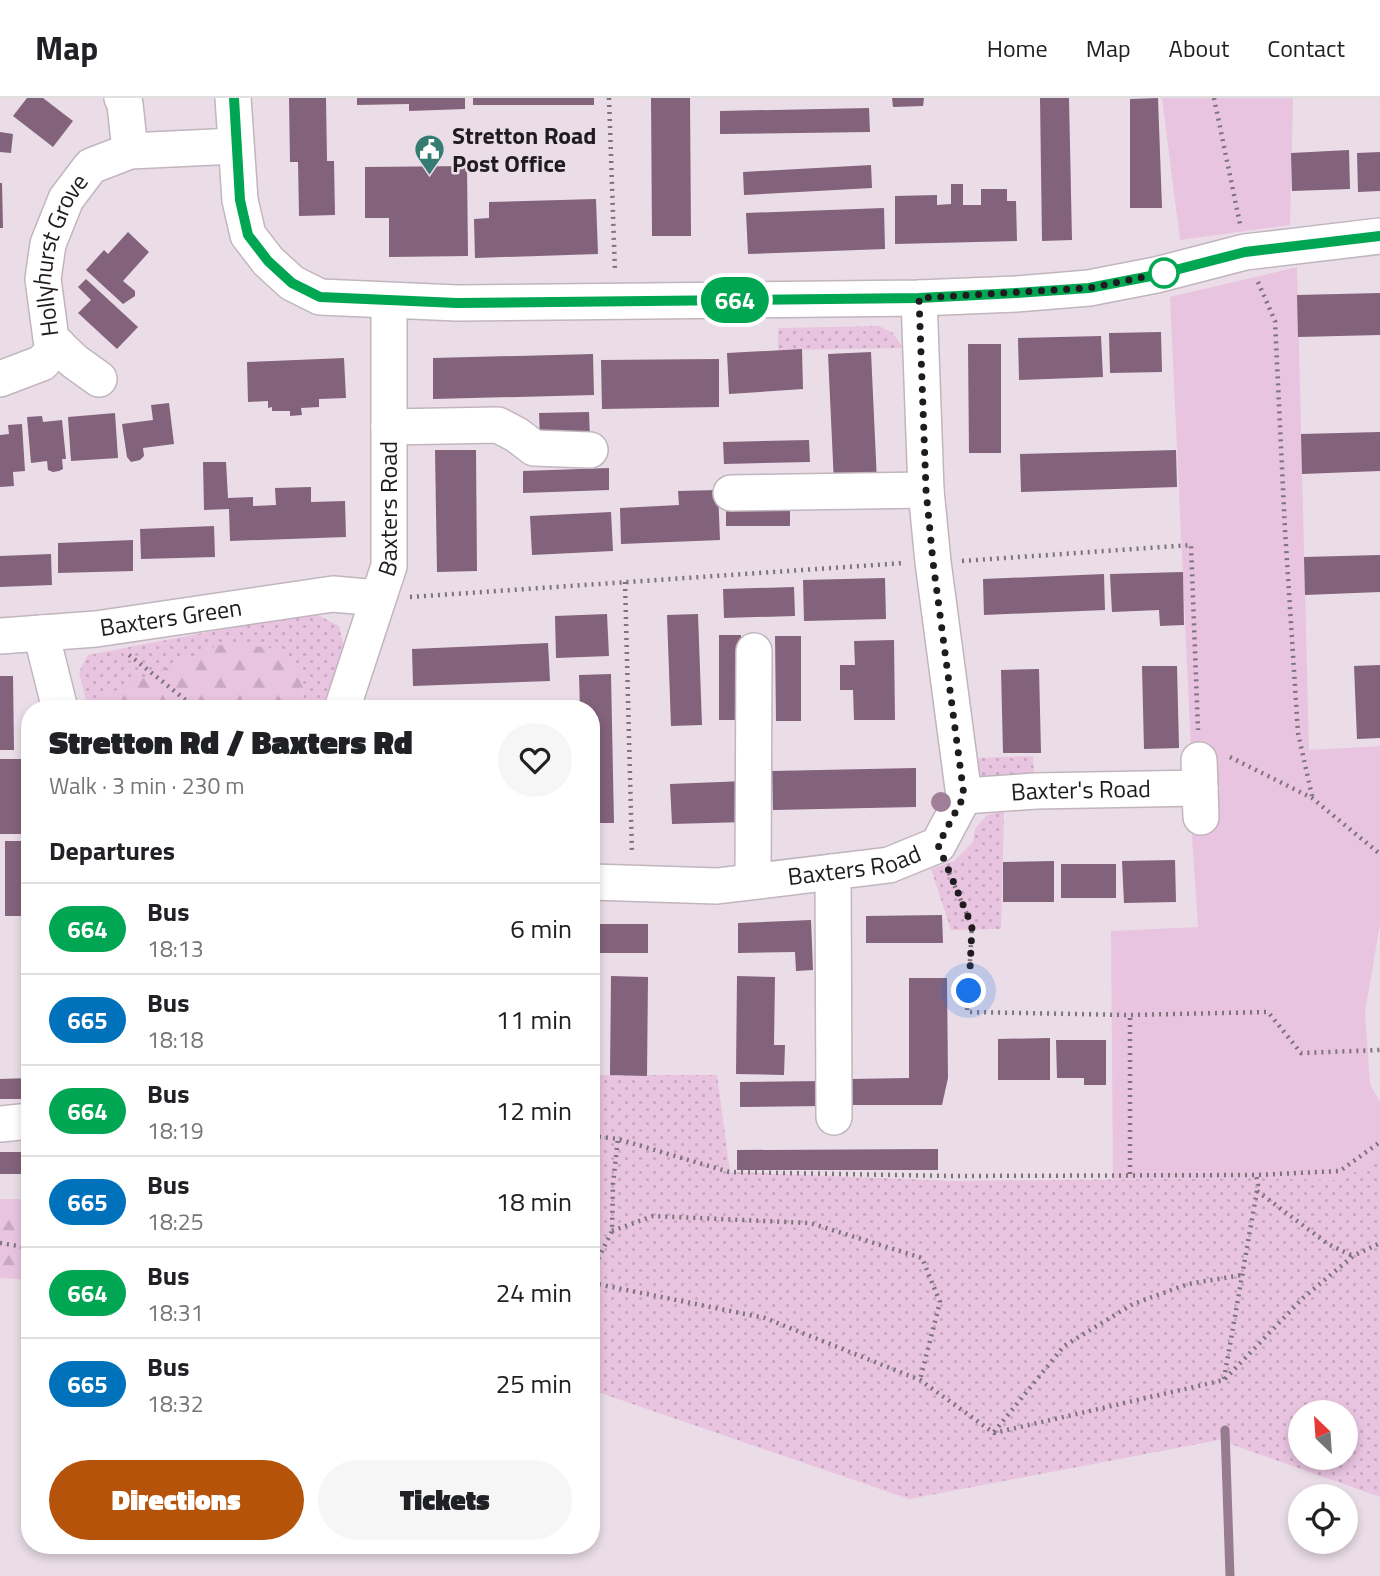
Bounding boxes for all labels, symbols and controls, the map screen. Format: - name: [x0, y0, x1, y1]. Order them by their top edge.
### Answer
- text: Map: [35, 23, 98, 73]
- text: Home: [987, 30, 1048, 66]
- text: Map: [1086, 30, 1131, 66]
- text: About: [1169, 30, 1229, 66]
- text: Contact: [1267, 30, 1345, 66]
- place label: Stretton Road Post Office: [452, 117, 597, 181]
- public building icon: Stretton Road Post Office: [412, 133, 446, 177]
- street label: Hollyhurst Grove: [23, 166, 96, 339]
- unlabelled marker: [1149, 258, 1179, 288]
- line badge: 664: [695, 277, 775, 323]
- text: 664: [715, 282, 755, 318]
- street label: Baxters Road: [368, 441, 407, 581]
- street label: Baxters Green: [97, 589, 244, 645]
- text: Stretton Rd / Baxters Rd: [49, 717, 413, 767]
- button: heart: [498, 723, 572, 797]
- text: Walk · 3 min · 230 m: [49, 768, 245, 803]
- street label: Baxter's Road: [1010, 770, 1151, 810]
- text: Departures: [49, 831, 175, 870]
- street label: Baxters Road: [786, 835, 926, 894]
- text: Bus: [147, 892, 189, 931]
- text: 6 min: [510, 909, 572, 948]
- text: 664: [67, 911, 108, 947]
- text: 18:13: [147, 931, 204, 966]
- your location: [951, 973, 986, 1008]
- text: Bus: [147, 983, 189, 1022]
- text: 11 min: [496, 1000, 572, 1039]
- text: 665: [67, 1002, 108, 1038]
- text: 18:18: [147, 1022, 204, 1057]
- text: Bus: [147, 1074, 189, 1113]
- text: 12 min: [496, 1091, 572, 1130]
- text: 664: [67, 1093, 108, 1129]
- text: 18:19: [147, 1113, 204, 1148]
- text: Bus: [147, 1165, 189, 1204]
- text: 18 min: [496, 1182, 572, 1221]
- text: 665: [67, 1184, 108, 1220]
- text: 18:25: [147, 1204, 204, 1239]
- text: Bus: [147, 1256, 189, 1295]
- text: 24 min: [496, 1273, 572, 1312]
- text: 664: [67, 1275, 108, 1311]
- text: 18:31: [147, 1295, 204, 1330]
- text: Bus: [147, 1347, 189, 1386]
- text: 25 min: [496, 1364, 572, 1403]
- text: 665: [67, 1366, 108, 1402]
- text: 18:32: [147, 1386, 204, 1421]
- north arrow: [1288, 1400, 1358, 1470]
- map controls: [1288, 1400, 1358, 1554]
- button: Directions: [49, 1460, 304, 1540]
- button: Tickets: [318, 1460, 572, 1540]
- button: locate: [1288, 1484, 1358, 1554]

